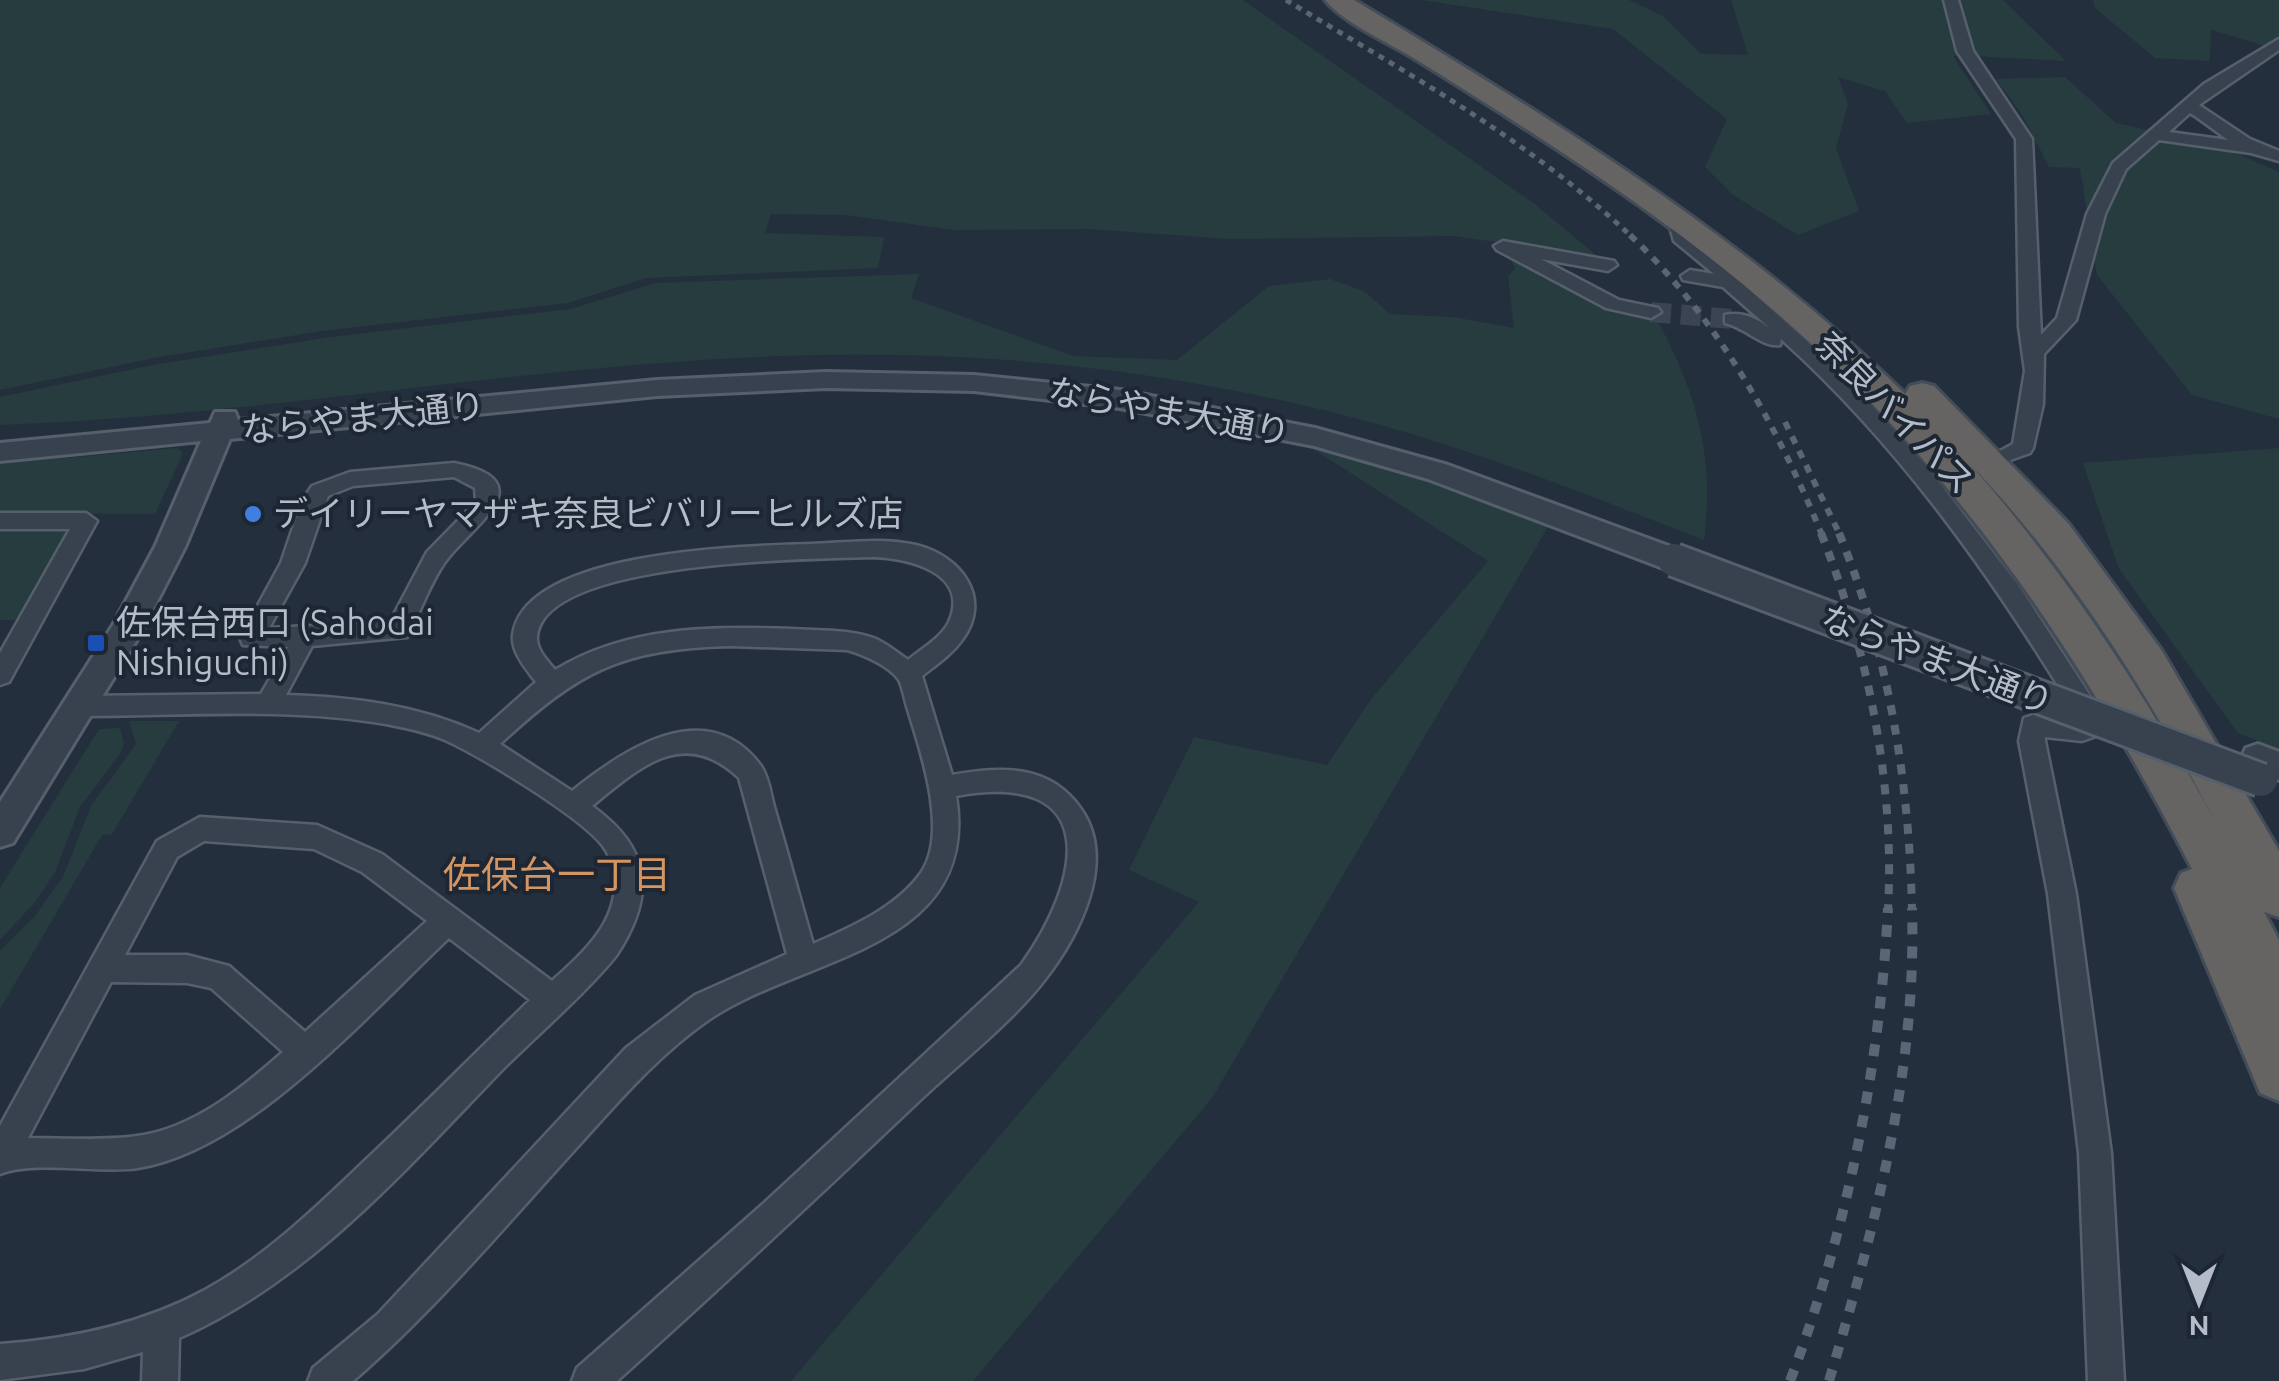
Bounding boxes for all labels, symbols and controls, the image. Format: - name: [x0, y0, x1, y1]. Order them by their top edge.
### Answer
- street label: 奈良バイパス: [1809, 323, 1983, 501]
- street label: ならやま大通り: [1045, 370, 1293, 452]
- street label: ならやま大通り: [239, 384, 487, 450]
- place label: デイリーヤマザキ奈良ビバリーヒルズ店: [273, 493, 903, 533]
- marker: デイリーヤマザキ奈良ビバリーヒルズ店: [242, 503, 264, 525]
- street label: ならやま大通り: [1816, 596, 2059, 722]
- place label: 佐保台西口 (Sahodai Nishiguchi): [116, 602, 434, 682]
- marker: 佐保台西口 (Sahodai Nishiguchi): [85, 632, 107, 654]
- district label: 佐保台一丁目: [443, 853, 671, 895]
- north arrow: [2149, 1251, 2249, 1351]
- text: N: [2189, 1311, 2209, 1342]

